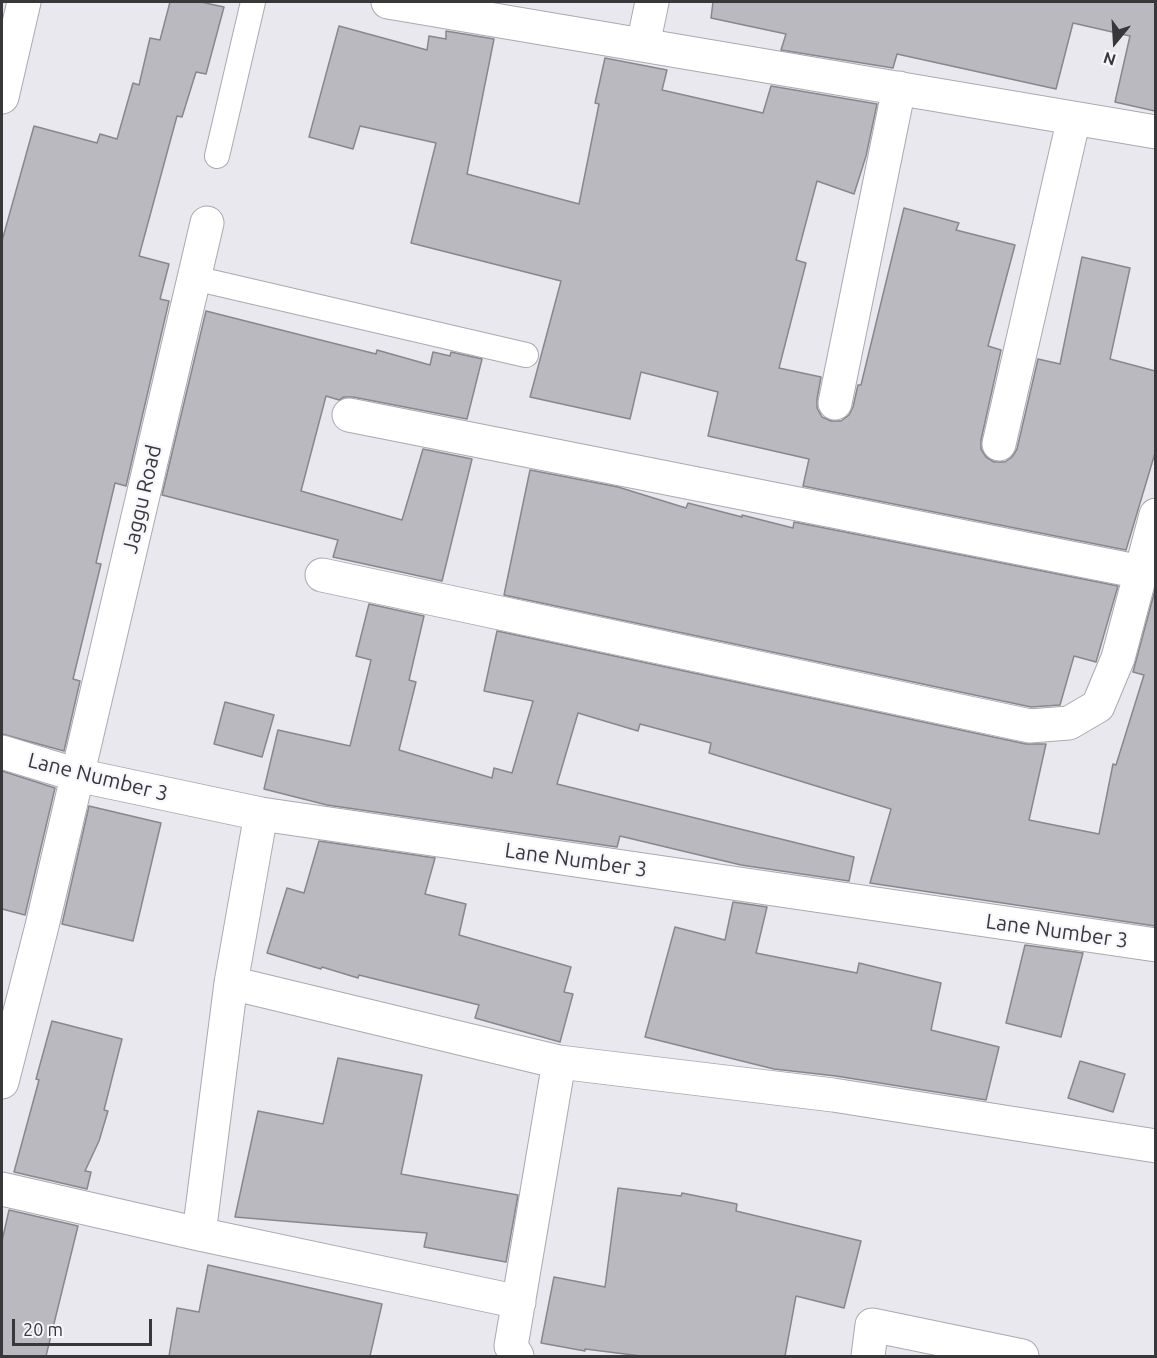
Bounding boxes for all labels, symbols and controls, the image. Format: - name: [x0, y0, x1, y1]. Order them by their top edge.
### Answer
- north arrow: [1085, 12, 1145, 72]
- text: N: [1101, 49, 1118, 70]
- street label: Jaggu Road: [117, 442, 167, 556]
- street label: Lane Number 3: [25, 747, 171, 807]
- street label: Lane Number 3: [503, 838, 649, 882]
- street label: Lane Number 3: [984, 909, 1130, 953]
- scale bar: [15, 1307, 154, 1345]
- text: 20 m: [23, 1319, 63, 1339]

